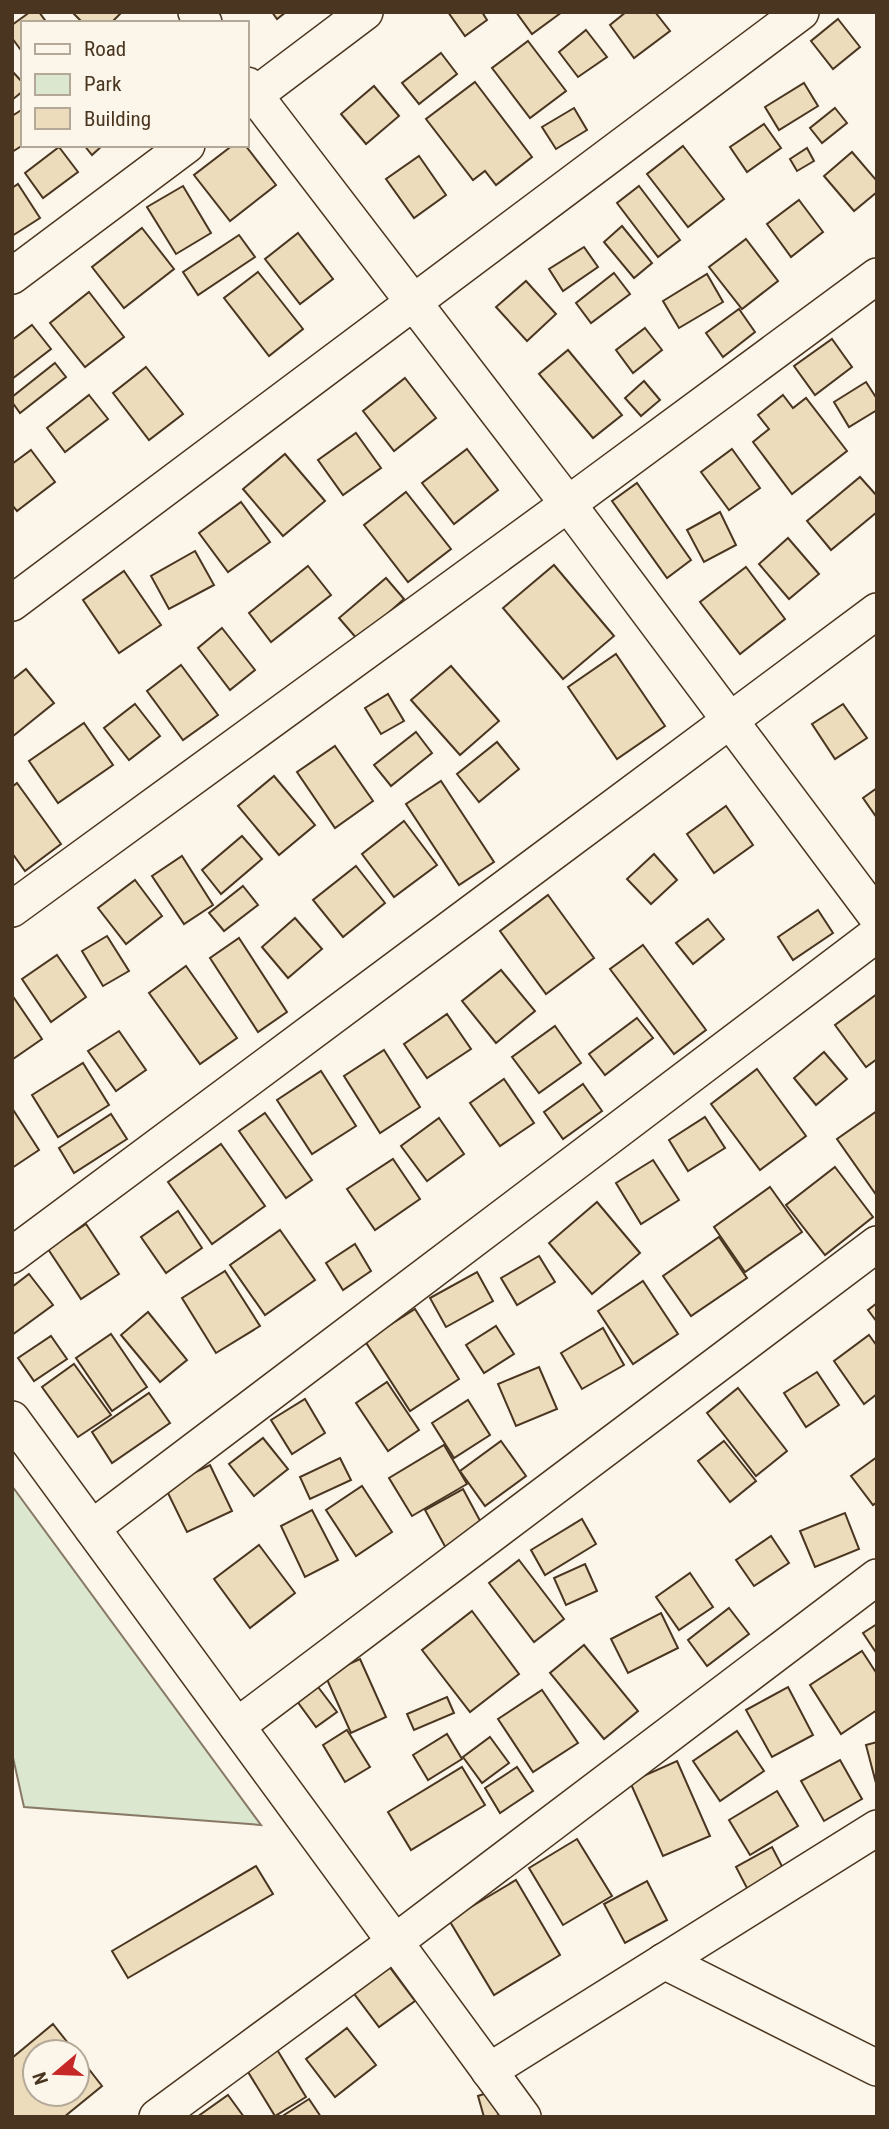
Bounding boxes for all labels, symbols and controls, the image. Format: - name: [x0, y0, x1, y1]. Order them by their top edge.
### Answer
- legend: [21, 21, 248, 147]
- text: Road: [84, 37, 126, 61]
- text: Park: [84, 72, 122, 96]
- text: Building: [84, 107, 151, 131]
- north arrow: [21, 2038, 91, 2108]
- text: N: [28, 2069, 53, 2088]

